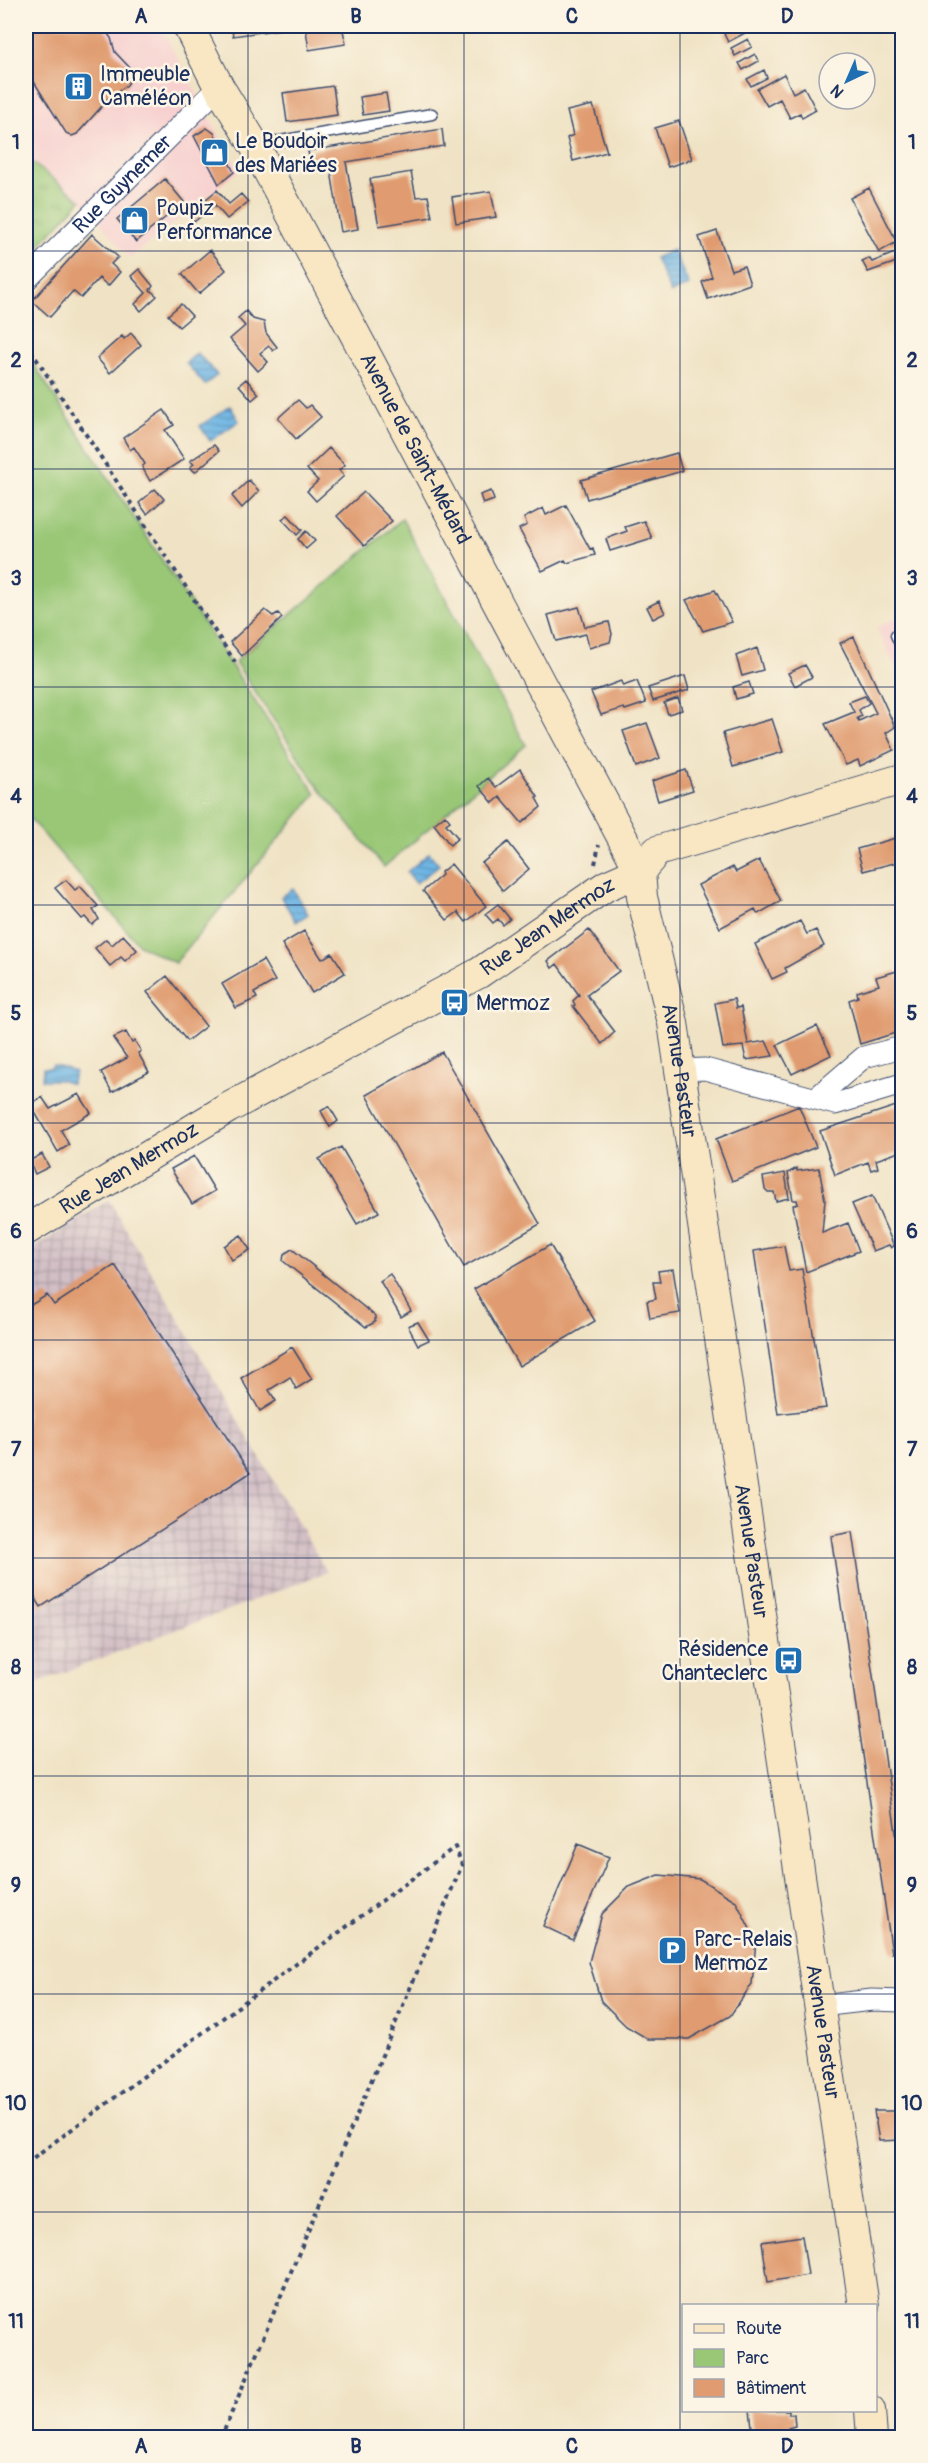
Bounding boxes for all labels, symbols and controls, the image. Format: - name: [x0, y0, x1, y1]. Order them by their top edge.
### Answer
- text: A: [135, 4, 148, 29]
- text: B: [350, 4, 362, 29]
- text: C: [566, 4, 578, 29]
- text: D: [781, 4, 794, 29]
- north arrow: [817, 51, 877, 111]
- place label: Immeuble Caméléon: [100, 61, 192, 112]
- building icon: Immeuble Caméléon: [63, 70, 95, 102]
- text: N: [826, 80, 848, 102]
- street label: Rue Guynemer: [67, 128, 178, 240]
- place label: Le Boudoir des Mariées: [235, 128, 337, 179]
- text: 1: [12, 130, 20, 155]
- text: 1: [908, 130, 916, 155]
- shop icon: Le Boudoir des Mariées: [198, 137, 230, 169]
- place label: Poupiz Performance: [156, 195, 273, 246]
- shop icon: Poupiz Performance: [119, 204, 151, 236]
- text: 2: [10, 348, 22, 373]
- street label: Avenue de Saint-Médard: [353, 348, 477, 549]
- text: 2: [906, 348, 918, 373]
- text: 3: [10, 566, 22, 591]
- text: 3: [906, 566, 918, 591]
- text: 4: [10, 784, 22, 809]
- text: 4: [906, 784, 918, 809]
- street label: Rue Jean Mermoz: [475, 871, 619, 982]
- bus stop icon: Mermoz: [439, 987, 471, 1019]
- place label: Mermoz: [476, 990, 550, 1017]
- street label: Avenue Pasteur: [655, 1000, 703, 1140]
- text: 5: [11, 1001, 22, 1026]
- text: 5: [907, 1001, 918, 1026]
- street label: Rue Jean Mermoz: [55, 1116, 203, 1221]
- text: 6: [10, 1219, 22, 1244]
- text: 6: [906, 1219, 918, 1244]
- text: 7: [11, 1437, 22, 1462]
- text: 7: [907, 1437, 918, 1462]
- street label: Avenue Pasteur: [728, 1482, 775, 1621]
- place label: Résidence Chanteclerc: [661, 1636, 769, 1687]
- bus stop icon: Résidence Chanteclerc: [773, 1645, 805, 1677]
- text: 8: [11, 1655, 21, 1680]
- text: 8: [907, 1655, 917, 1680]
- text: 9: [11, 1873, 21, 1898]
- text: 9: [907, 1873, 917, 1898]
- place label: Parc-Relais Mermoz: [694, 1926, 793, 1977]
- parking icon: Parc-Relais Mermoz: [657, 1935, 689, 1967]
- street label: Avenue Pasteur: [799, 1962, 846, 2101]
- text: 10: [5, 2091, 27, 2116]
- text: 10: [901, 2091, 923, 2116]
- legend: [682, 2304, 877, 2412]
- text: 11: [8, 2309, 24, 2334]
- text: 11: [904, 2309, 920, 2334]
- text: Route: [736, 2317, 781, 2340]
- text: Parc: [736, 2347, 769, 2370]
- text: Bâtiment: [736, 2377, 807, 2400]
- text: A: [135, 2434, 148, 2459]
- text: B: [350, 2434, 362, 2459]
- text: C: [566, 2434, 578, 2459]
- text: D: [781, 2434, 794, 2459]

